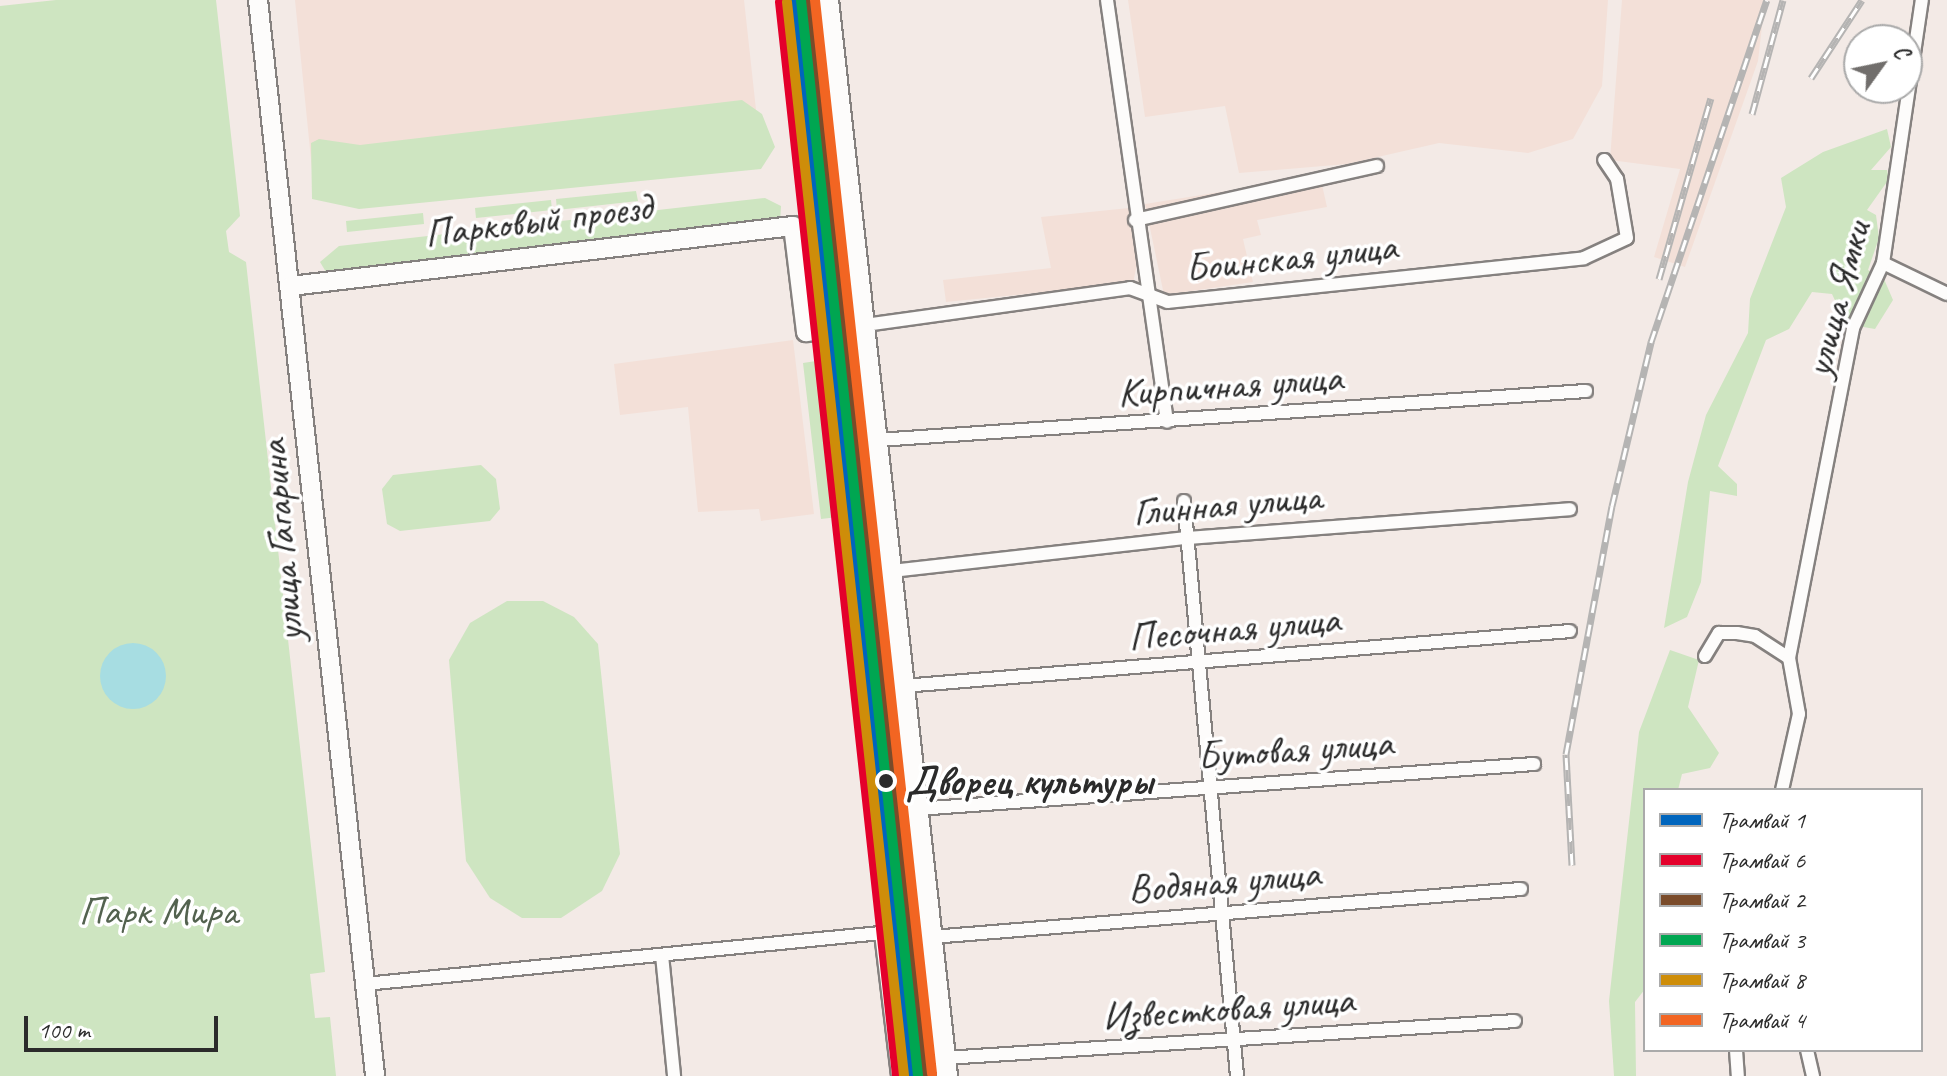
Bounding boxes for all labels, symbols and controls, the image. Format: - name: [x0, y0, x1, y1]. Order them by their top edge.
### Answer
- north arrow: [1843, 24, 1923, 104]
- text: С: [1887, 40, 1916, 64]
- street label: Парковый проезд: [422, 182, 654, 258]
- street label: улица Ямки: [1793, 216, 1881, 382]
- street label: Боинская улица: [1182, 222, 1400, 292]
- street label: Кирпичная улица: [1114, 353, 1346, 417]
- street label: улица Гагарина: [248, 437, 314, 645]
- street label: Глинная улица: [1131, 472, 1323, 536]
- street label: Песочная улица: [1125, 595, 1343, 661]
- street label: Бутовая улица: [1195, 718, 1395, 780]
- place label: Дворец культуры: [906, 757, 1155, 805]
- marker: Дворец культуры: [873, 768, 899, 794]
- legend: [1643, 788, 1923, 1052]
- text: Трамвай 1: [1719, 805, 1805, 835]
- text: Трамвай 6: [1719, 845, 1805, 875]
- street label: Водяная улица: [1125, 849, 1323, 913]
- text: Трамвай 2: [1719, 885, 1805, 915]
- park label: Парк Мира: [80, 887, 236, 935]
- text: Трамвай 3: [1719, 925, 1805, 955]
- text: Трамвай 8: [1719, 965, 1805, 995]
- street label: Известковая улица: [1099, 975, 1357, 1041]
- scale bar: [28, 1000, 222, 1050]
- text: Трамвай 4: [1719, 1005, 1805, 1035]
- text: 100 m: [38, 1015, 90, 1045]

